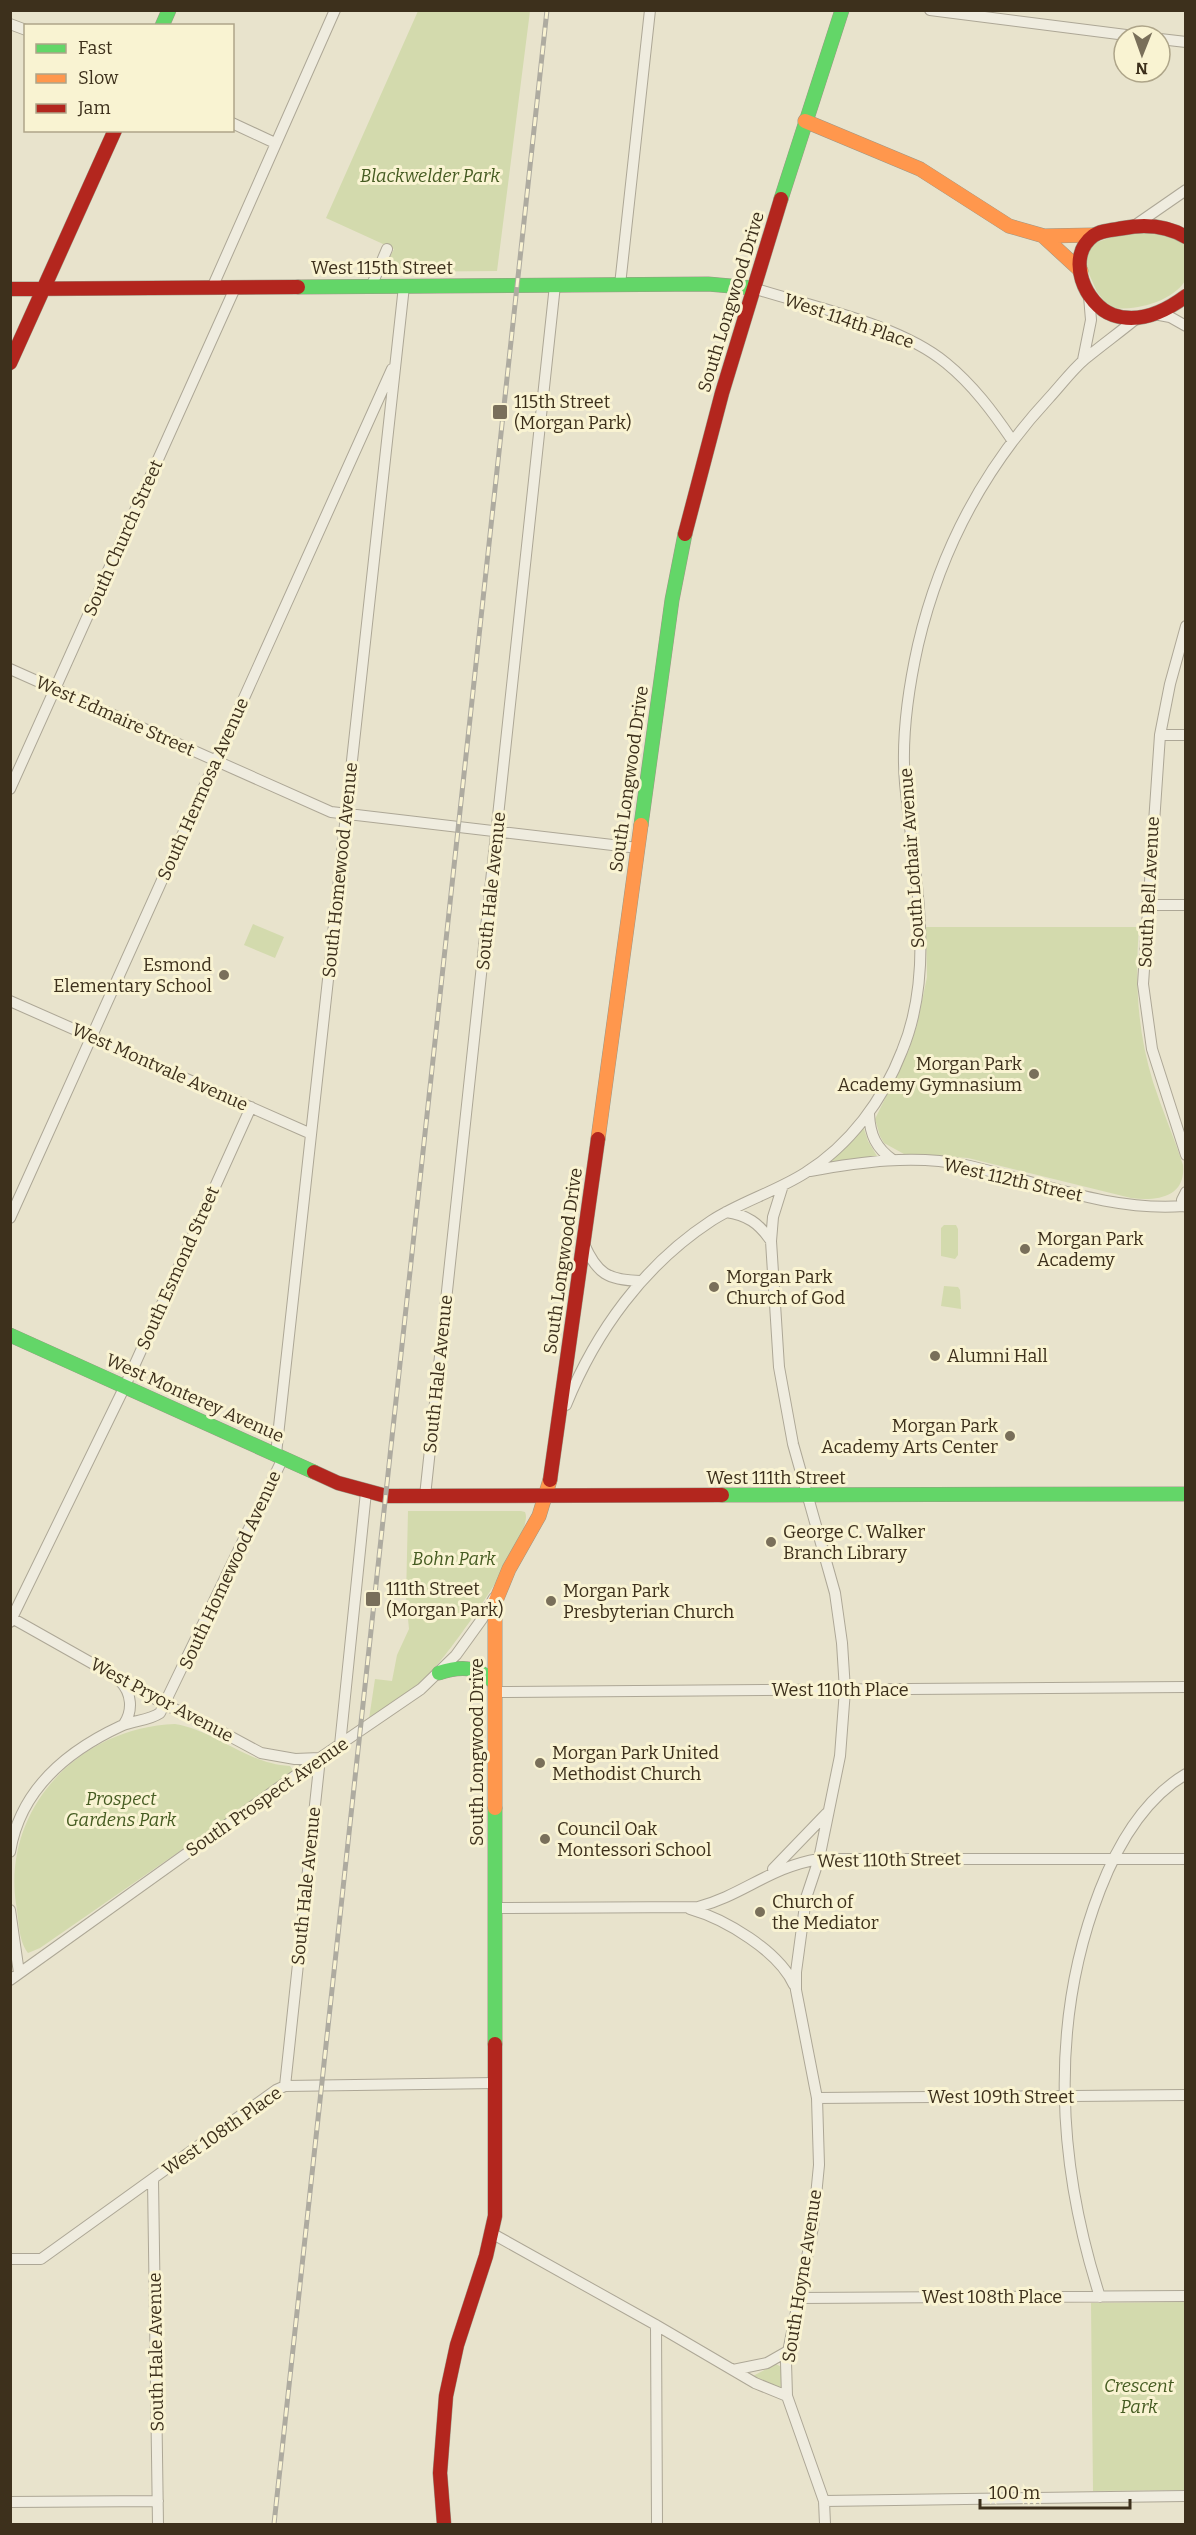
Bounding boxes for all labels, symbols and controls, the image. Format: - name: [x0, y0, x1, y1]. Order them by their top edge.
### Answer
- legend: [24, 24, 234, 132]
- north arrow: [1112, 24, 1172, 84]
- text: Fast: [78, 37, 113, 59]
- text: N: [1135, 59, 1148, 78]
- text: Slow: [78, 67, 119, 89]
- text: Jam: [77, 97, 111, 119]
- park label: Blackwelder Park: [360, 165, 500, 187]
- street label: South Longwood Drive: [693, 209, 769, 395]
- street label: West 115th Street: [311, 257, 453, 279]
- street label: West 114th Place: [781, 288, 917, 354]
- place label: 115th Street (Morgan Park): [514, 391, 631, 434]
- marker: 115th Street (Morgan Park): [491, 403, 509, 421]
- street label: South Church Street: [79, 456, 168, 620]
- street label: West Edmaire Street: [32, 671, 198, 761]
- street label: South Longwood Drive: [605, 684, 653, 874]
- street label: South Hermosa Avenue: [153, 694, 253, 884]
- street label: South Homewood Avenue: [318, 761, 362, 979]
- street label: South Lothair Avenue: [895, 767, 929, 949]
- street label: South Hale Avenue: [472, 811, 510, 971]
- street label: South Bell Avenue: [1134, 816, 1164, 968]
- place label: Esmond Elementary School: [53, 954, 212, 997]
- marker: Esmond Elementary School: [217, 968, 231, 982]
- street label: West Montvale Avenue: [69, 1018, 251, 1116]
- place label: Morgan Park Academy Gymnasium: [837, 1053, 1023, 1096]
- marker: Morgan Park Academy Gymnasium: [1027, 1067, 1041, 1081]
- street label: West 112th Street: [941, 1153, 1085, 1207]
- street label: South Longwood Drive: [539, 1166, 587, 1356]
- street label: South Esmond Street: [132, 1182, 224, 1353]
- place label: Morgan Park Academy: [1037, 1228, 1144, 1271]
- marker: Morgan Park Academy: [1018, 1242, 1032, 1256]
- place label: Morgan Park Church of God: [726, 1266, 845, 1309]
- marker: Morgan Park Church of God: [707, 1280, 721, 1294]
- street label: South Hale Avenue: [419, 1294, 457, 1454]
- place label: Alumni Hall: [947, 1345, 1048, 1367]
- street label: West Monterey Avenue: [103, 1349, 287, 1447]
- marker: Alumni Hall: [928, 1349, 942, 1363]
- place label: Morgan Park Academy Arts Center: [821, 1415, 999, 1458]
- marker: Morgan Park Academy Arts Center: [1003, 1429, 1017, 1443]
- street label: South Homewood Avenue: [174, 1467, 286, 1673]
- street label: West 111th Street: [706, 1467, 846, 1489]
- place label: George C. Walker Branch Library: [783, 1521, 925, 1564]
- marker: George C. Walker Branch Library: [764, 1535, 778, 1549]
- park label: Bohn Park: [412, 1548, 496, 1570]
- place label: 111th Street (Morgan Park): [386, 1578, 503, 1621]
- place label: Morgan Park Presbyterian Church: [563, 1580, 734, 1623]
- marker: 111th Street (Morgan Park): [364, 1590, 382, 1608]
- marker: Morgan Park Presbyterian Church: [544, 1594, 558, 1608]
- street label: West Pryor Avenue: [87, 1653, 237, 1747]
- street label: South Longwood Drive: [466, 1658, 488, 1846]
- street label: West 110th Place: [772, 1679, 909, 1701]
- street label: South Prospect Avenue: [182, 1733, 352, 1861]
- place label: Morgan Park United Methodist Church: [552, 1742, 719, 1785]
- marker: Morgan Park United Methodist Church: [533, 1756, 547, 1770]
- park label: Prospect Gardens Park: [66, 1788, 176, 1831]
- street label: South Hale Avenue: [287, 1806, 325, 1966]
- place label: Council Oak Montessori School: [557, 1818, 711, 1861]
- marker: Council Oak Montessori School: [538, 1832, 552, 1846]
- street label: West 110th Street: [817, 1848, 962, 1872]
- place label: Church of the Mediator: [772, 1891, 879, 1934]
- marker: Church of the Mediator: [753, 1905, 767, 1919]
- street label: West 108th Place: [158, 2082, 286, 2180]
- street label: West 109th Street: [927, 2086, 1075, 2108]
- street label: South Hoyne Avenue: [777, 2188, 827, 2364]
- street label: South Hale Avenue: [144, 2272, 168, 2432]
- street label: West 108th Place: [922, 2286, 1062, 2308]
- park label: Crescent Park: [1104, 2375, 1175, 2418]
- scale bar: [980, 2472, 1130, 2510]
- text: 100 m: [989, 2482, 1040, 2504]

